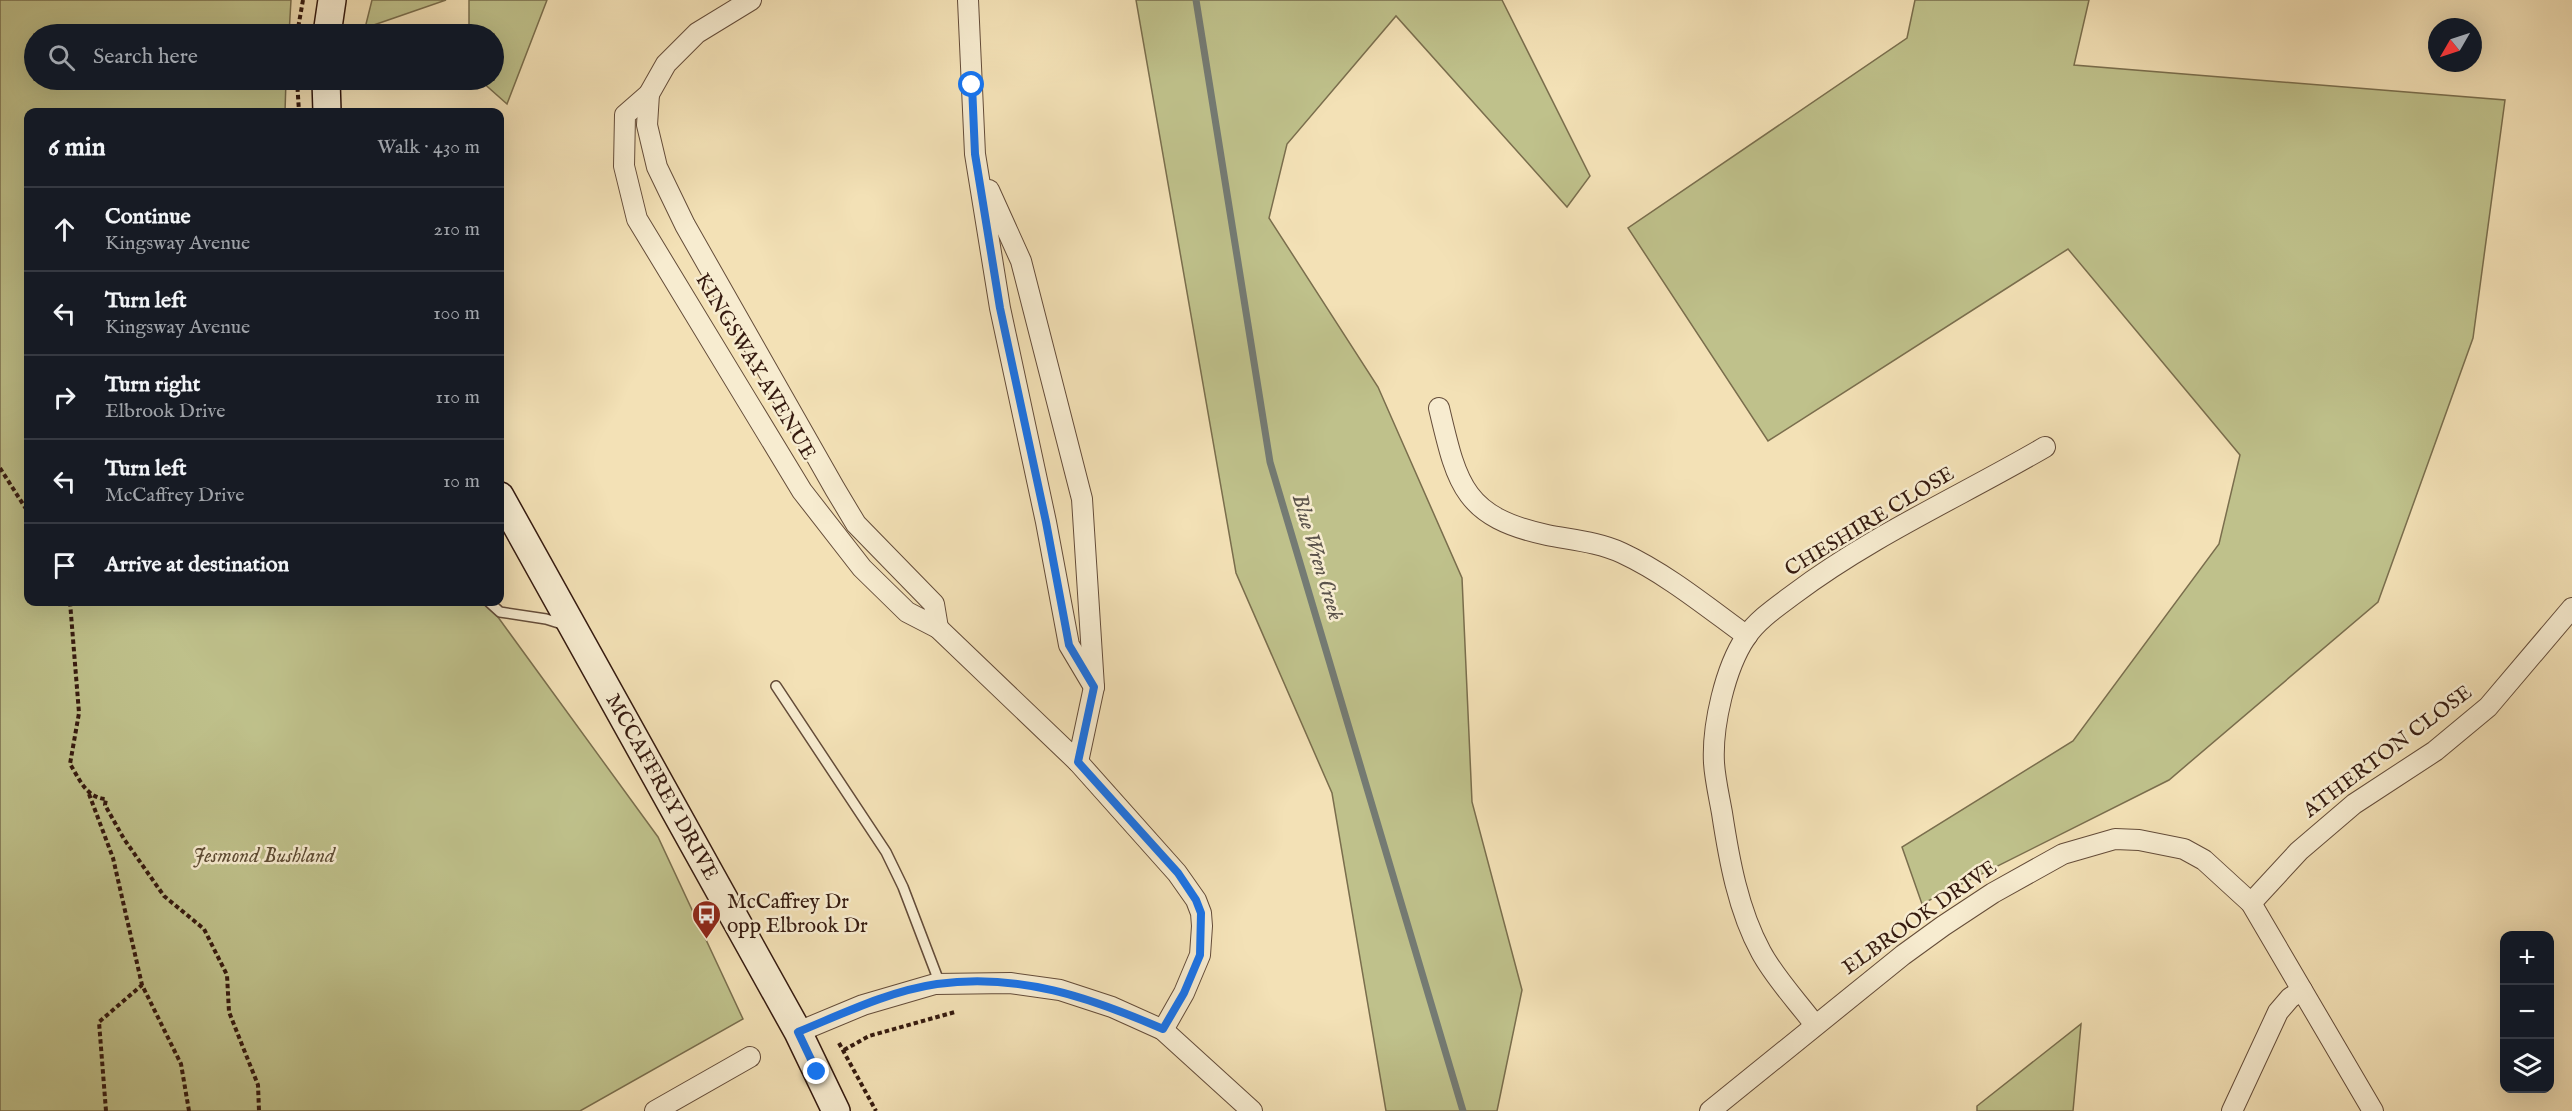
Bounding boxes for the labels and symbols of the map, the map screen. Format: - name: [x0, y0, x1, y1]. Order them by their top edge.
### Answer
- north arrow: [2428, 18, 2482, 72]
- route start: [958, 71, 984, 97]
- street label: KINGSWAY AVENUE: [688, 269, 822, 465]
- street label: CHESHIRE CLOSE: [1780, 461, 1960, 583]
- water label: Blue Wren Creek: [1284, 490, 1350, 624]
- street label: ATHERTON CLOSE: [2297, 680, 2478, 825]
- street label: MCCAFFREY DRIVE: [599, 689, 724, 885]
- park label: Jesmond Bushland: [193, 843, 337, 870]
- street label: ELBROOK DRIVE: [1837, 854, 2003, 982]
- place label: McCaffrey Dr opp Elbrook Dr: [727, 889, 868, 940]
- bus stop icon: McCaffrey Dr opp Elbrook Dr: [690, 898, 722, 940]
- route end: [803, 1058, 829, 1084]

